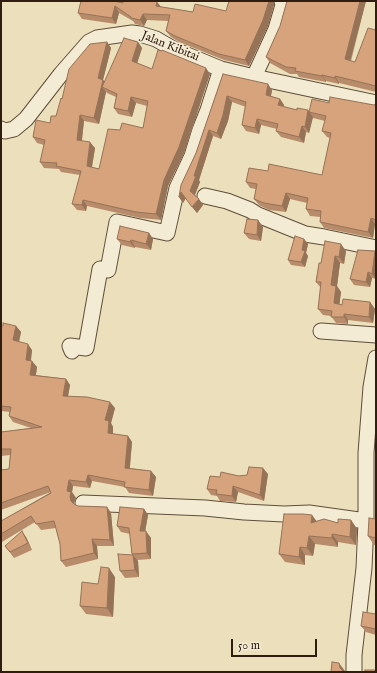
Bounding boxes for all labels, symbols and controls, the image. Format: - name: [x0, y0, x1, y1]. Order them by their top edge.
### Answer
- street label: Jalan Kibitai: [139, 29, 201, 65]
- scale bar: [233, 631, 319, 657]
- text: 50 m: [238, 638, 260, 653]

